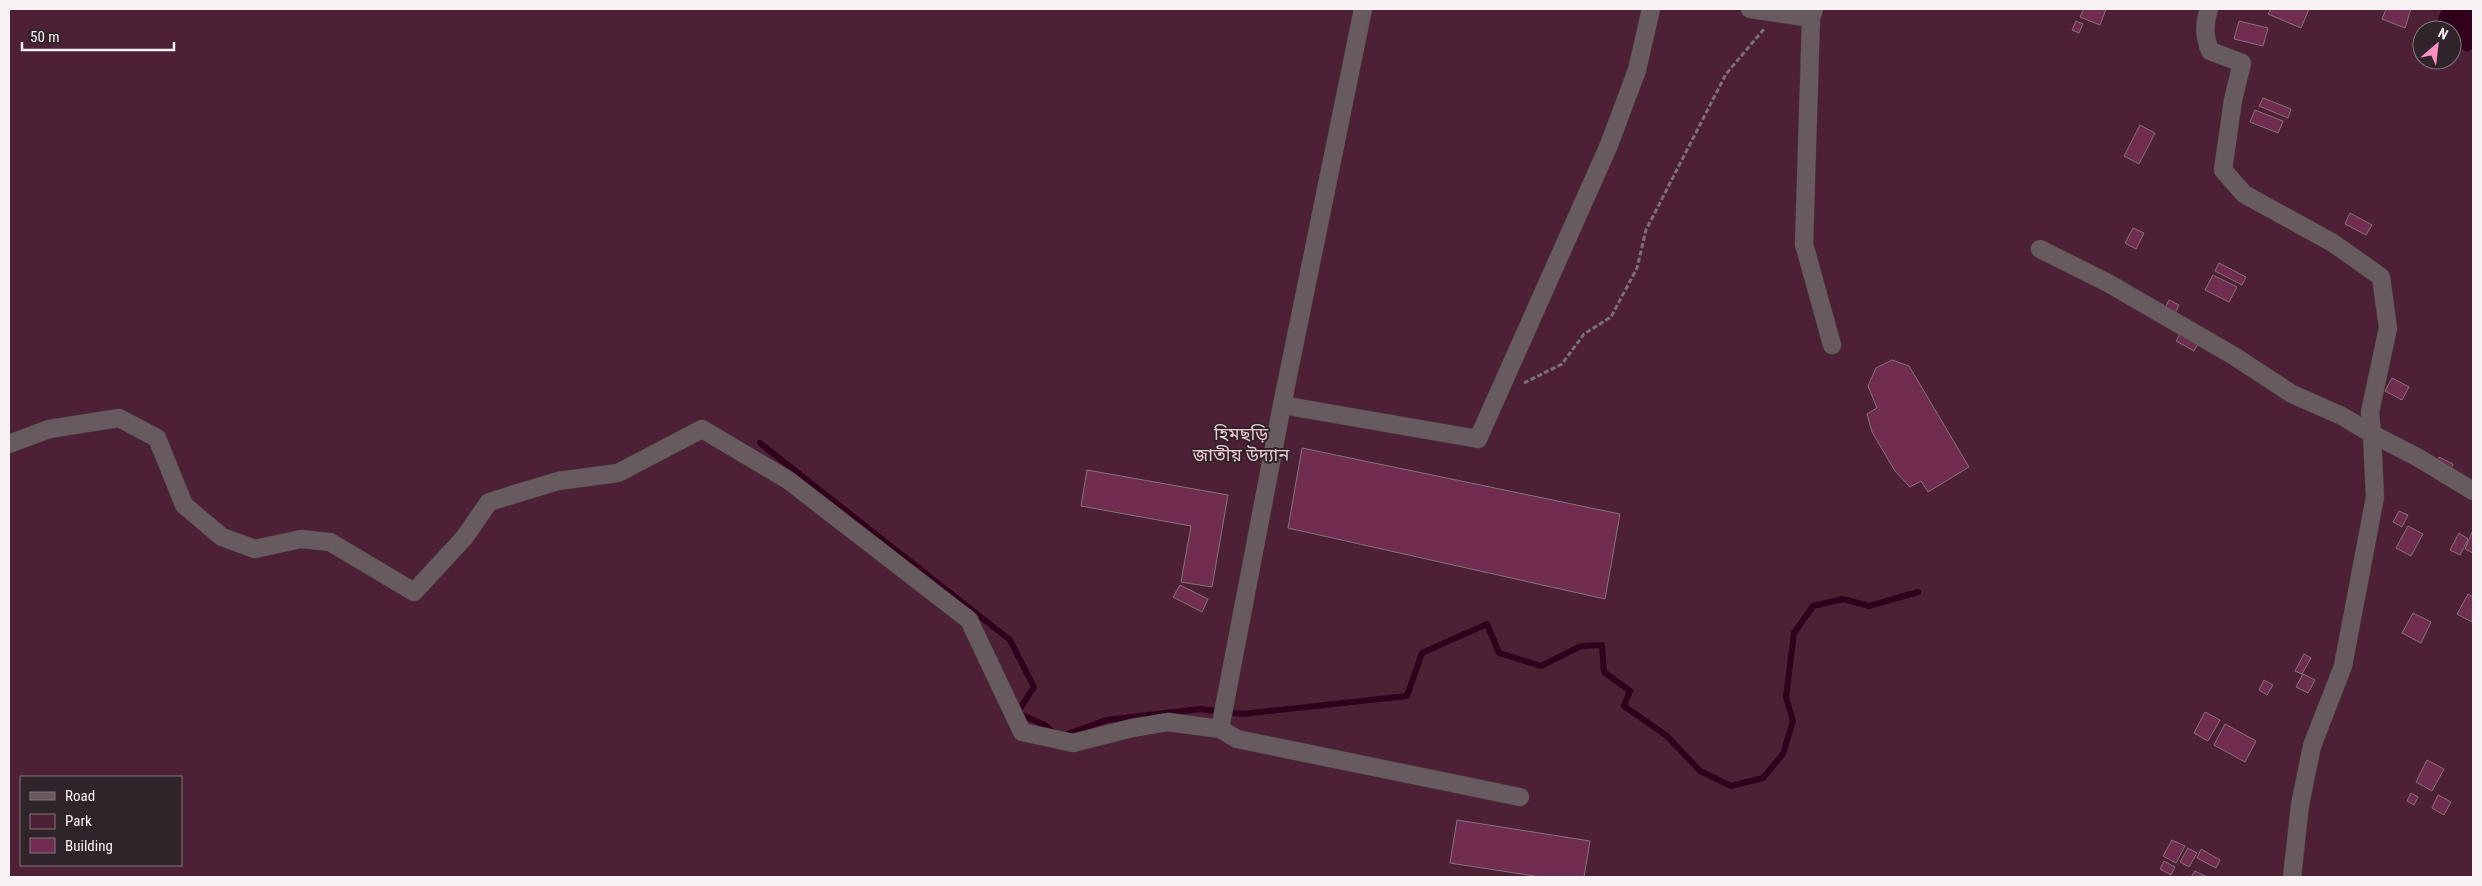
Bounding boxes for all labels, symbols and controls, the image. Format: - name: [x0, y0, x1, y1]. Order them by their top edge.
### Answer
- scale bar: [22, 20, 175, 52]
- north arrow: [2412, 20, 2462, 70]
- text: N: [2436, 24, 2451, 43]
- text: 50 m: [30, 28, 60, 46]
- park label: হিমছড়ি জাতীয় উদ্যান: [1192, 423, 1290, 465]
- legend: [20, 776, 182, 866]
- text: Road: [65, 787, 95, 805]
- text: Park: [65, 812, 92, 830]
- text: Building: [65, 837, 113, 855]

